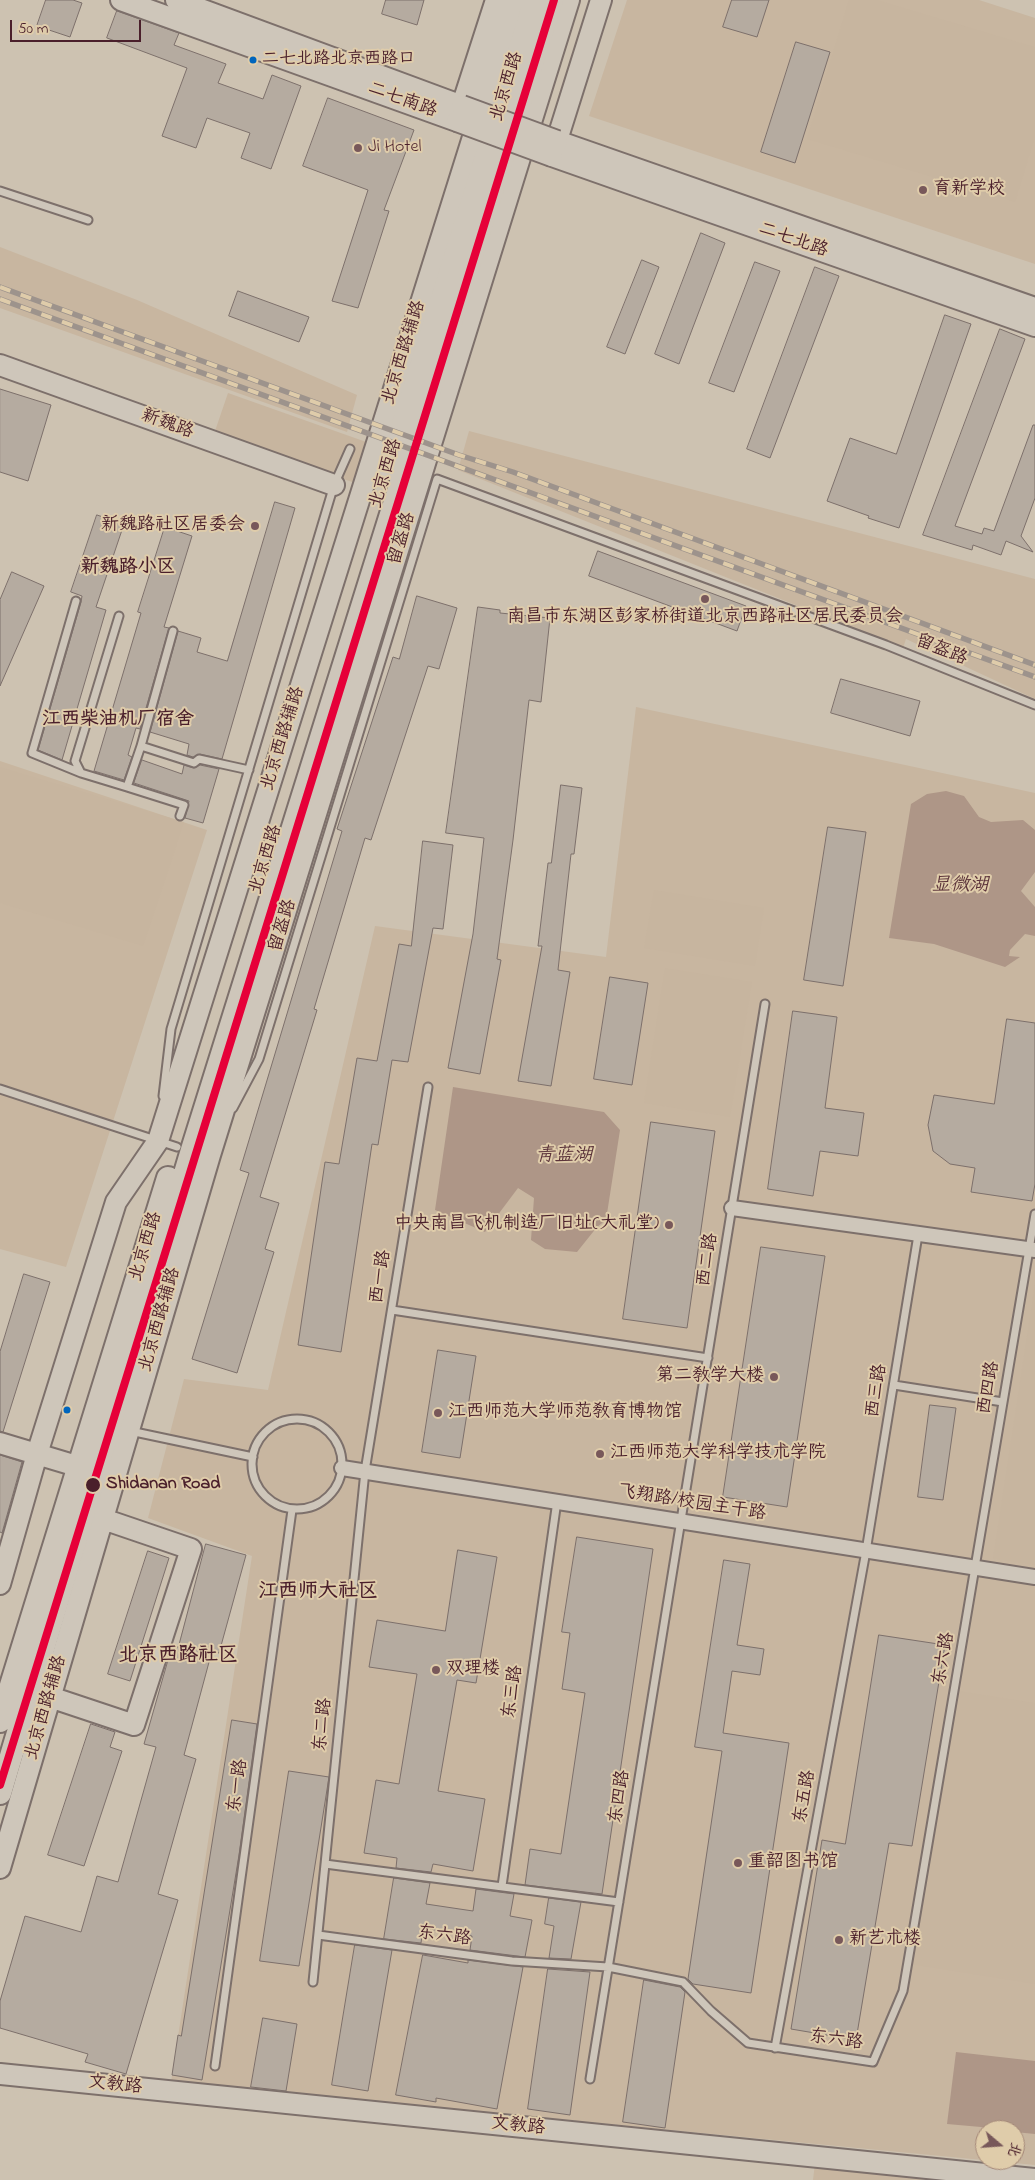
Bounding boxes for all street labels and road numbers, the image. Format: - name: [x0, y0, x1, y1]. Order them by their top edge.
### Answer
- street label: 北京西路: [487, 49, 529, 125]
- street label: 二七南路: [364, 79, 440, 123]
- street label: 二七北路: [755, 219, 831, 263]
- street label: 北京西路辅路: [379, 298, 431, 408]
- street label: 新魏路: [138, 406, 196, 444]
- street label: 北京西路: [366, 436, 408, 512]
- street label: 留盔路: [385, 510, 421, 568]
- street label: 留盔路: [912, 631, 970, 671]
- street label: 北京西路辅路: [258, 684, 310, 794]
- street label: 北京西路: [246, 822, 288, 898]
- street label: 留盔路: [266, 897, 302, 955]
- street label: 北京西路: [126, 1209, 168, 1285]
- street label: 西二路: [694, 1232, 724, 1288]
- street label: 西一路: [367, 1249, 397, 1305]
- street label: 北京西路辅路: [136, 1265, 186, 1375]
- street label: 西四路: [975, 1360, 1005, 1416]
- street label: 西三路: [863, 1363, 893, 1419]
- street label: 飞翔路/校园主干路: [616, 1482, 768, 1526]
- street label: 东六路: [930, 1631, 960, 1687]
- street label: 北京西路辅路: [22, 1653, 72, 1763]
- street label: 东三路: [500, 1664, 528, 1720]
- street label: 东二路: [310, 1697, 338, 1753]
- street label: 东一路: [225, 1758, 253, 1814]
- street label: 东四路: [606, 1769, 636, 1825]
- street label: 东五路: [791, 1769, 821, 1825]
- street label: 东六路: [416, 1923, 472, 1951]
- street label: 东六路: [808, 2027, 864, 2055]
- street label: 文教路: [87, 2072, 143, 2100]
- street label: 文教路: [490, 2113, 546, 2141]

